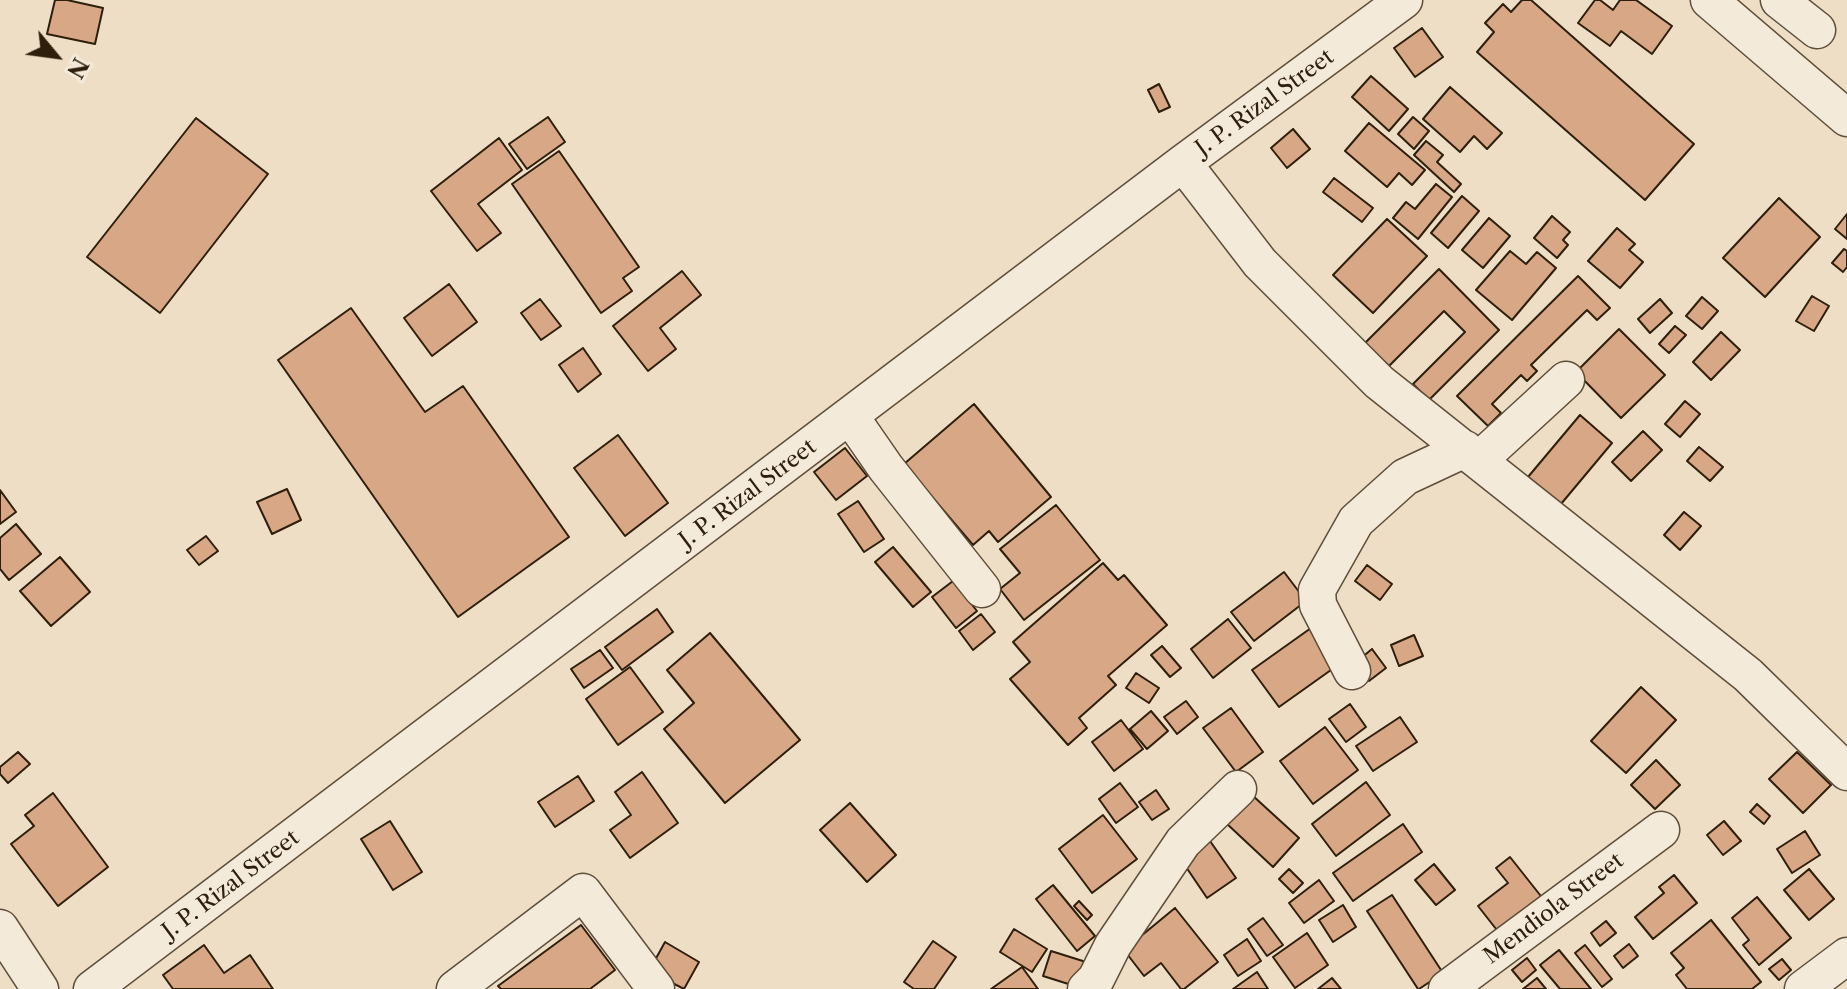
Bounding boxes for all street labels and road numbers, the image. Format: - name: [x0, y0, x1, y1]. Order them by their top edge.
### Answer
- street label: J. P. Rizal Street: [1191, 44, 1339, 162]
- street label: J. P. Rizal Street: [675, 434, 821, 554]
- street label: J. P. Rizal Street: [158, 825, 304, 945]
- street label: Mendiola Street: [1479, 848, 1629, 970]

